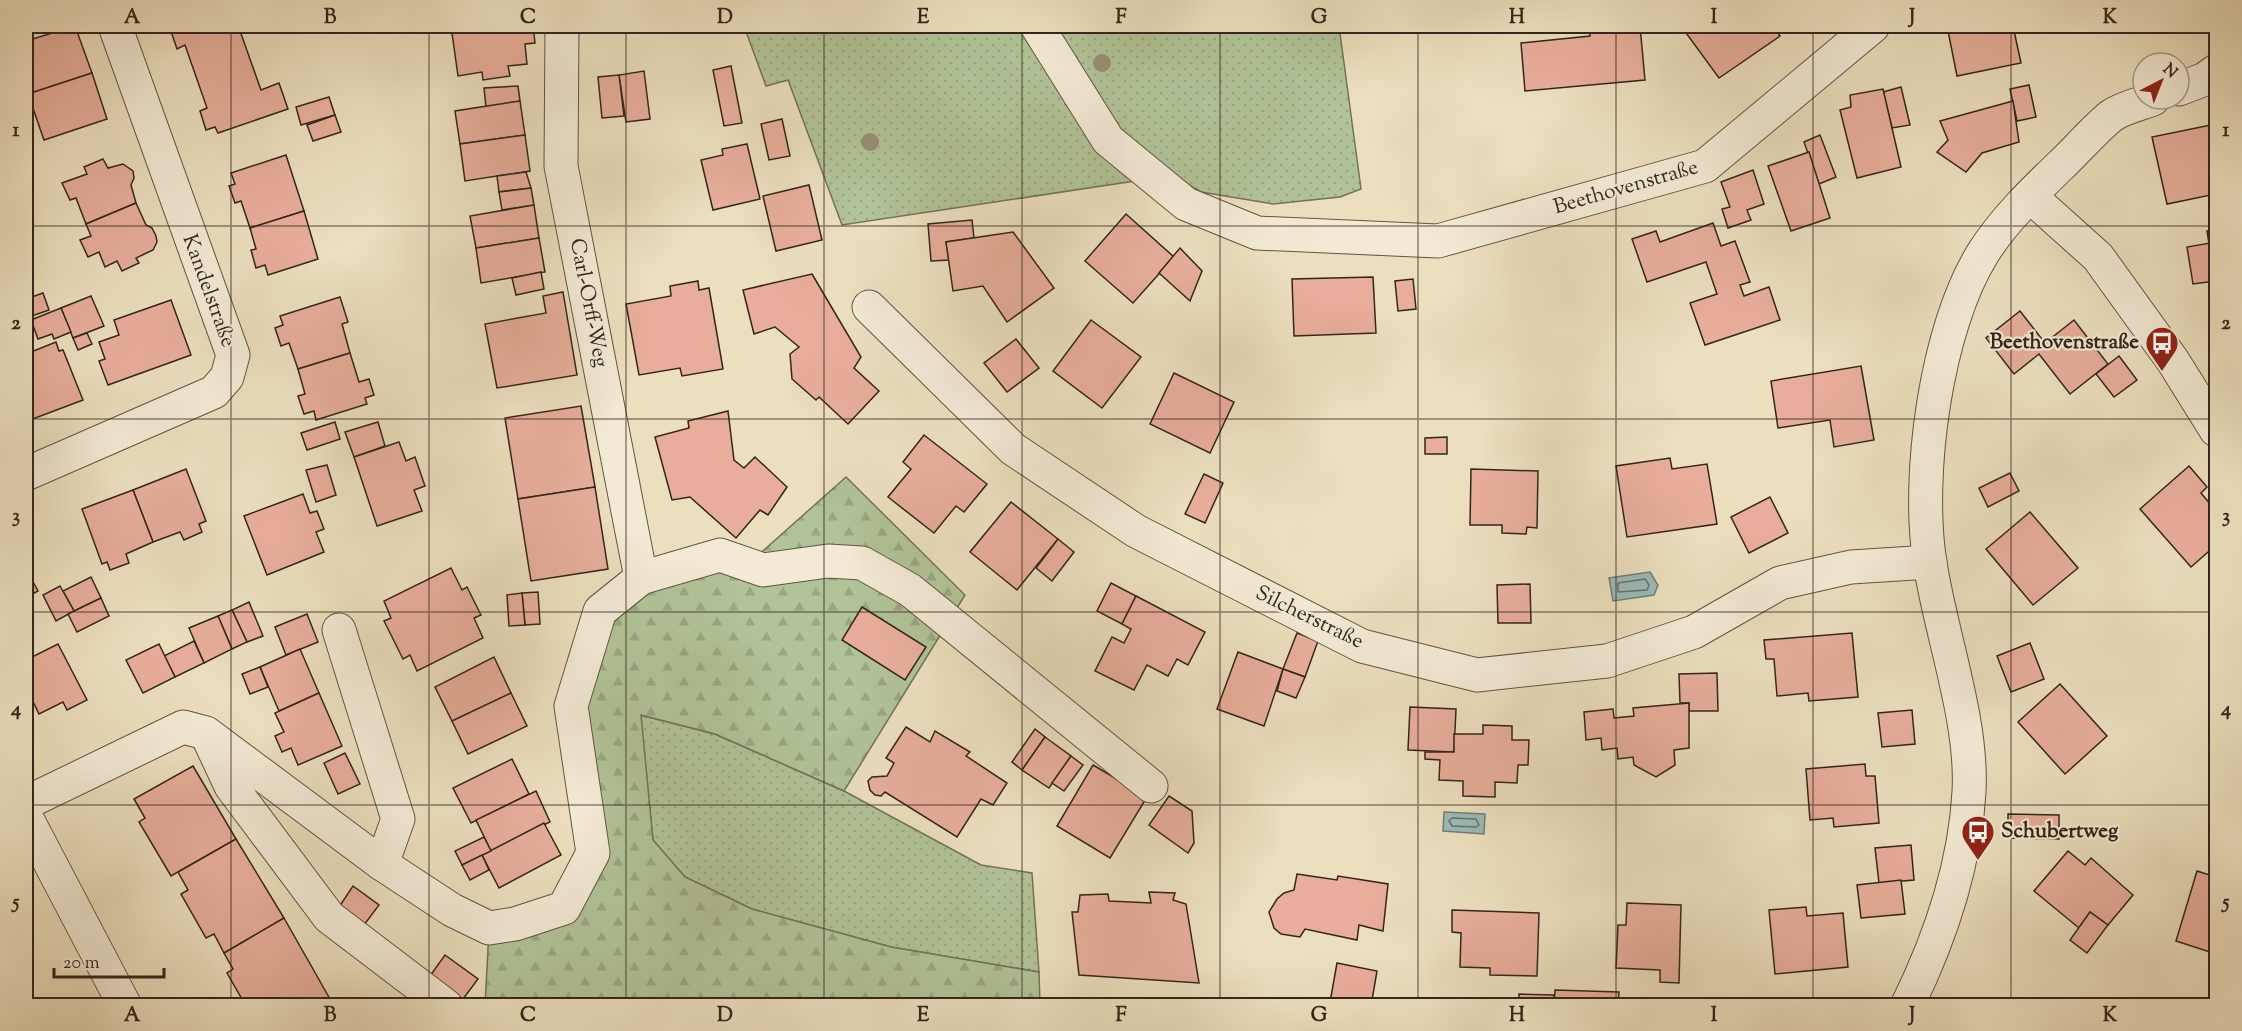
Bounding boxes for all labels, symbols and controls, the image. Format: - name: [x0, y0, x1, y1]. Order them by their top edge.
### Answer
- text: A: [124, 4, 141, 33]
- text: B: [324, 4, 337, 33]
- text: C: [520, 4, 536, 33]
- text: D: [717, 4, 733, 33]
- text: E: [917, 4, 930, 33]
- text: F: [1115, 4, 1127, 33]
- text: G: [1311, 4, 1328, 33]
- text: H: [1509, 4, 1525, 33]
- text: I: [1711, 4, 1718, 33]
- text: J: [1907, 4, 1915, 33]
- text: K: [2103, 4, 2118, 33]
- north arrow: [2131, 51, 2191, 111]
- text: N: [2157, 59, 2182, 85]
- text: 1: [13, 117, 20, 146]
- text: 1: [2223, 117, 2230, 146]
- street label: Beethovenstraße: [1550, 153, 1702, 223]
- street label: Kandelstraße: [174, 230, 242, 352]
- street label: Carl-Orff-Weg: [561, 236, 615, 370]
- text: 2: [11, 310, 21, 339]
- text: 2: [2221, 310, 2231, 339]
- bus stop icon: Beethovenstraße: [2144, 325, 2180, 372]
- place label: Beethovenstraße: [1990, 328, 2139, 358]
- text: 3: [12, 503, 20, 532]
- text: 3: [2222, 503, 2230, 532]
- street label: Silcherstraße: [1250, 579, 1368, 657]
- text: 4: [10, 696, 21, 725]
- text: 4: [2220, 696, 2231, 725]
- bus stop icon: Schubertweg: [1960, 814, 1996, 861]
- place label: Schubertweg: [2001, 817, 2119, 847]
- text: 5: [11, 889, 20, 918]
- text: 5: [2221, 889, 2230, 918]
- scale bar: [54, 941, 164, 979]
- text: 20 m: [63, 951, 100, 977]
- text: A: [124, 1002, 141, 1031]
- text: B: [324, 1002, 337, 1031]
- text: C: [520, 1002, 536, 1031]
- text: D: [717, 1002, 733, 1031]
- text: E: [917, 1002, 930, 1031]
- text: F: [1115, 1002, 1127, 1031]
- text: G: [1311, 1002, 1328, 1031]
- text: H: [1509, 1002, 1525, 1031]
- text: I: [1711, 1002, 1718, 1031]
- text: J: [1907, 1002, 1915, 1031]
- text: K: [2103, 1002, 2118, 1031]

